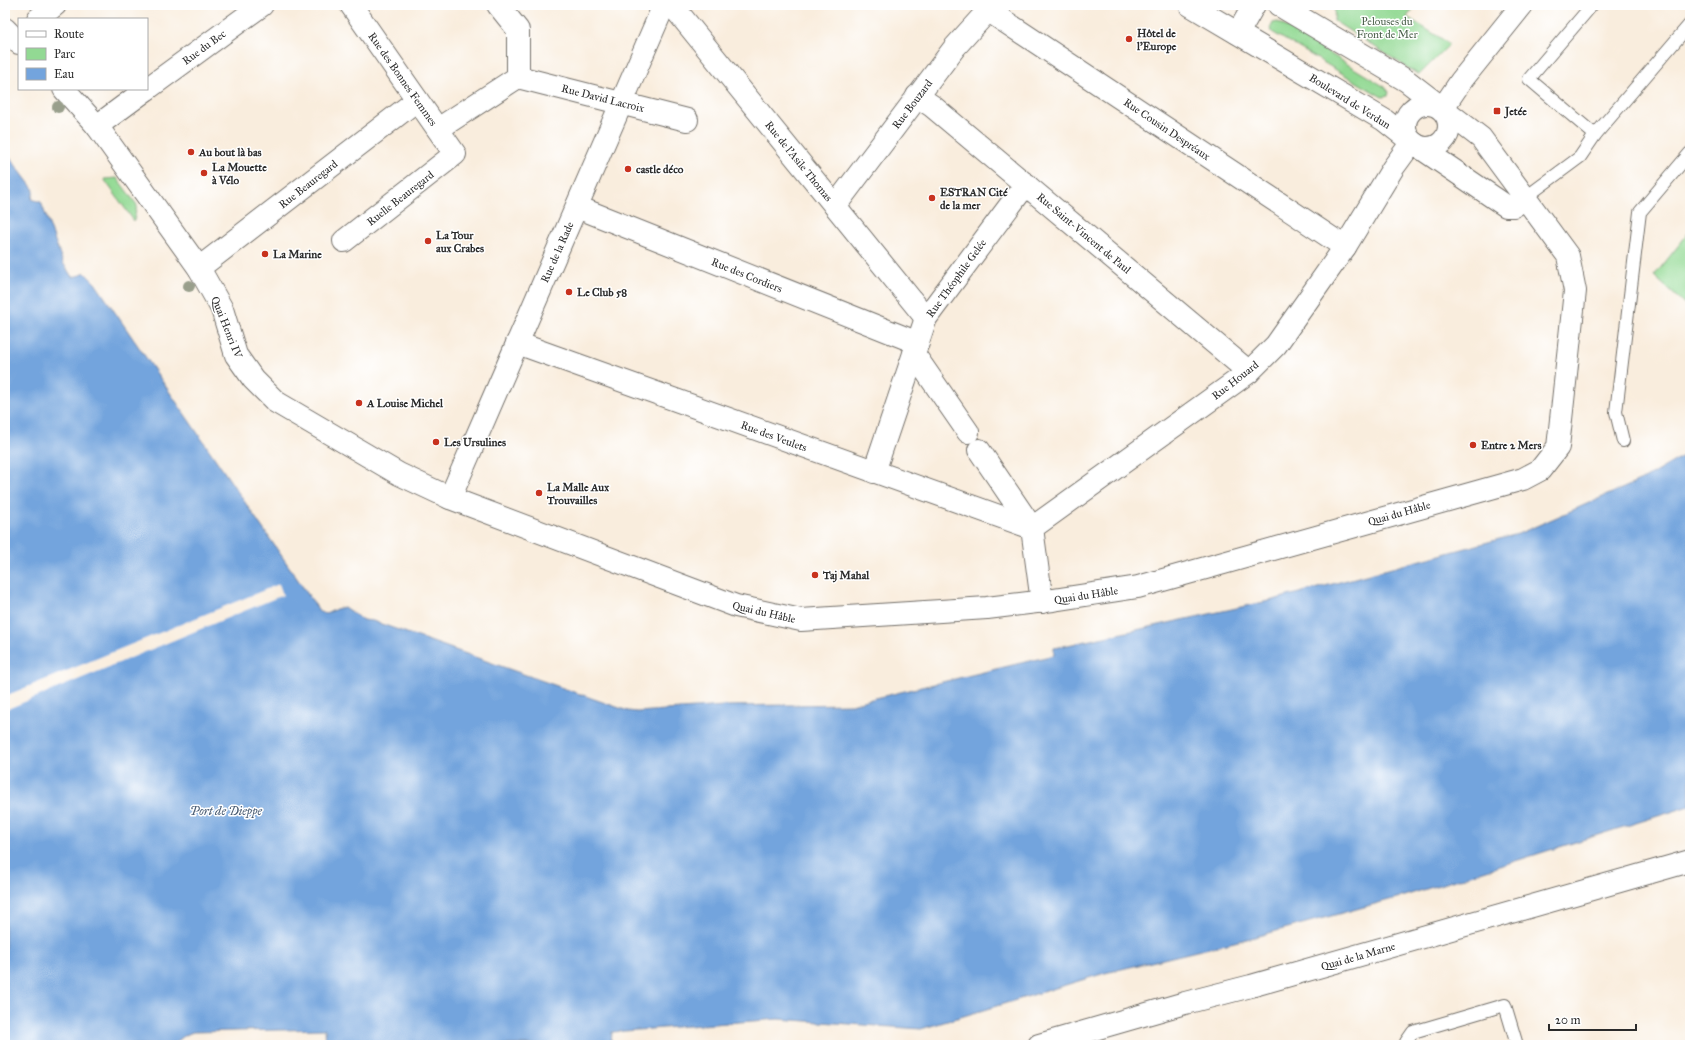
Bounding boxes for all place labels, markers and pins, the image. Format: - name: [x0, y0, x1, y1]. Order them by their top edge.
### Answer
- place label: Hôtel de l'Europe: [1136, 27, 1177, 54]
- marker: Hôtel de l'Europe: [1124, 34, 1134, 44]
- place label: Jetée: [1503, 105, 1527, 119]
- marker: Jetée: [1492, 106, 1502, 116]
- place label: Au bout là bas: [198, 146, 262, 159]
- marker: Au bout là bas: [186, 147, 196, 157]
- place label: La Mouette à Vélo: [212, 161, 267, 187]
- place label: castle déco: [636, 163, 684, 176]
- marker: castle déco: [623, 164, 633, 174]
- marker: La Mouette à Vélo: [199, 168, 209, 178]
- place label: ESTRAN Cité de la mer: [940, 186, 1008, 212]
- marker: ESTRAN Cité de la mer: [927, 193, 937, 203]
- place label: La Tour aux Crabes: [436, 229, 484, 255]
- marker: La Tour aux Crabes: [423, 236, 433, 246]
- place label: La Marine: [273, 248, 322, 261]
- marker: La Marine: [260, 249, 270, 259]
- place label: Le Club 58: [577, 286, 627, 299]
- marker: Le Club 58: [564, 287, 574, 297]
- place label: A Louise Michel: [366, 397, 444, 410]
- marker: A Louise Michel: [354, 398, 364, 408]
- place label: Les Ursulines: [444, 436, 506, 449]
- marker: Les Ursulines: [431, 437, 441, 447]
- place label: Entre 2 Mers: [1481, 439, 1541, 452]
- marker: Entre 2 Mers: [1468, 440, 1478, 450]
- place label: La Malle Aux Trouvailles: [546, 481, 609, 507]
- marker: La Malle Aux Trouvailles: [534, 488, 544, 498]
- place label: Taj Mahal: [822, 569, 870, 583]
- marker: Taj Mahal: [810, 570, 820, 580]

